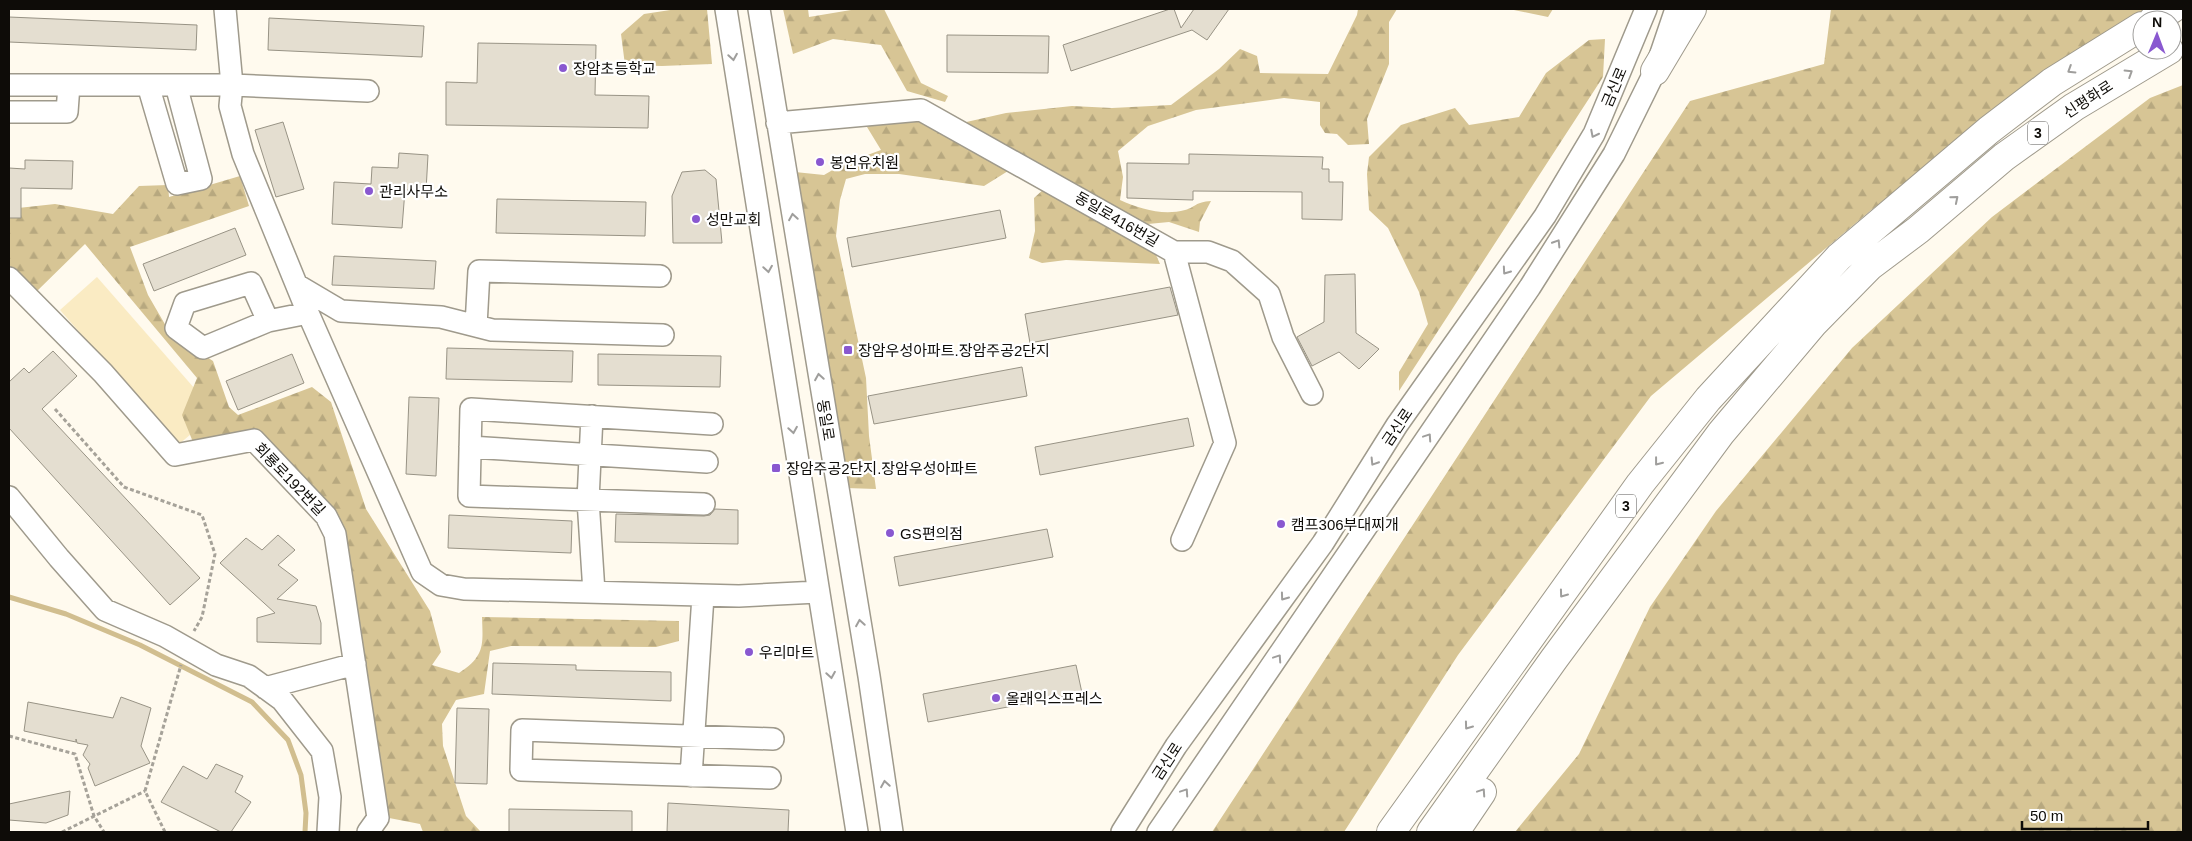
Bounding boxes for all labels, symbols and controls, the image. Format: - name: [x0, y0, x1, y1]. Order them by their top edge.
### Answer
- north arrow: [2132, 10, 2182, 60]
- text: N: [2152, 14, 2162, 30]
- one-way arrow: [728, 53, 738, 61]
- place label: 장암초등학교: [573, 60, 656, 77]
- marker: 장암초등학교: [557, 62, 569, 74]
- one-way arrow: [2067, 64, 2076, 73]
- street label: 금신로: [1598, 65, 1630, 109]
- one-way arrow: [2123, 70, 2132, 79]
- street label: 신평화로: [2060, 77, 2116, 121]
- road number: 3: [2028, 122, 2048, 144]
- one-way arrow: [1590, 129, 1600, 138]
- place label: 봉연유치원: [830, 154, 899, 171]
- marker: 봉연유치원: [814, 156, 826, 168]
- place label: 관리사무소: [379, 183, 448, 200]
- marker: 관리사무소: [363, 185, 375, 197]
- street label: 동일로416번길: [1072, 188, 1162, 250]
- one-way arrow: [1949, 195, 1958, 204]
- place label: 성만교회: [706, 211, 761, 228]
- one-way arrow: [788, 212, 798, 221]
- marker: 성만교회: [690, 213, 702, 225]
- one-way arrow: [1551, 240, 1561, 249]
- one-way arrow: [762, 265, 772, 274]
- one-way arrow: [1503, 265, 1512, 275]
- place label: 장암우성아파트.장암주공2단지: [858, 342, 1050, 359]
- marker: 장암우성아파트.장암주공2단지: [842, 344, 854, 356]
- one-way arrow: [815, 372, 825, 381]
- street label: 동일로: [814, 398, 838, 442]
- street label: 금신로: [1378, 405, 1416, 449]
- one-way arrow: [788, 425, 798, 434]
- one-way arrow: [1422, 433, 1431, 443]
- street label: 회룡로192번길: [251, 439, 329, 519]
- one-way arrow: [1656, 456, 1664, 465]
- one-way arrow: [1371, 457, 1380, 466]
- place label: 장암주공2단지.장암우성아파트: [786, 460, 978, 477]
- marker: 장암주공2단지.장암우성아파트: [770, 462, 782, 474]
- road number: 3: [1616, 494, 1636, 518]
- place label: 캠프306부대찌개: [1291, 516, 1399, 533]
- marker: 캠프306부대찌개: [1275, 518, 1287, 530]
- place label: GS편의점: [900, 525, 963, 542]
- marker: GS편의점: [884, 527, 896, 539]
- one-way arrow: [1560, 588, 1569, 598]
- one-way arrow: [1281, 591, 1290, 601]
- one-way arrow: [856, 619, 866, 628]
- place label: 우리마트: [759, 644, 814, 661]
- marker: 우리마트: [743, 646, 755, 658]
- one-way arrow: [1272, 654, 1281, 664]
- one-way arrow: [825, 670, 835, 679]
- place label: 올래익스프레스: [1006, 690, 1103, 707]
- marker: 올래익스프레스: [990, 692, 1002, 704]
- one-way arrow: [1465, 720, 1474, 730]
- street label: 금신로: [1149, 739, 1185, 783]
- one-way arrow: [880, 780, 891, 788]
- one-way arrow: [1179, 788, 1189, 797]
- one-way arrow: [1476, 788, 1485, 798]
- scale bar: [2022, 798, 2148, 830]
- text: 50 m: [2030, 807, 2063, 824]

